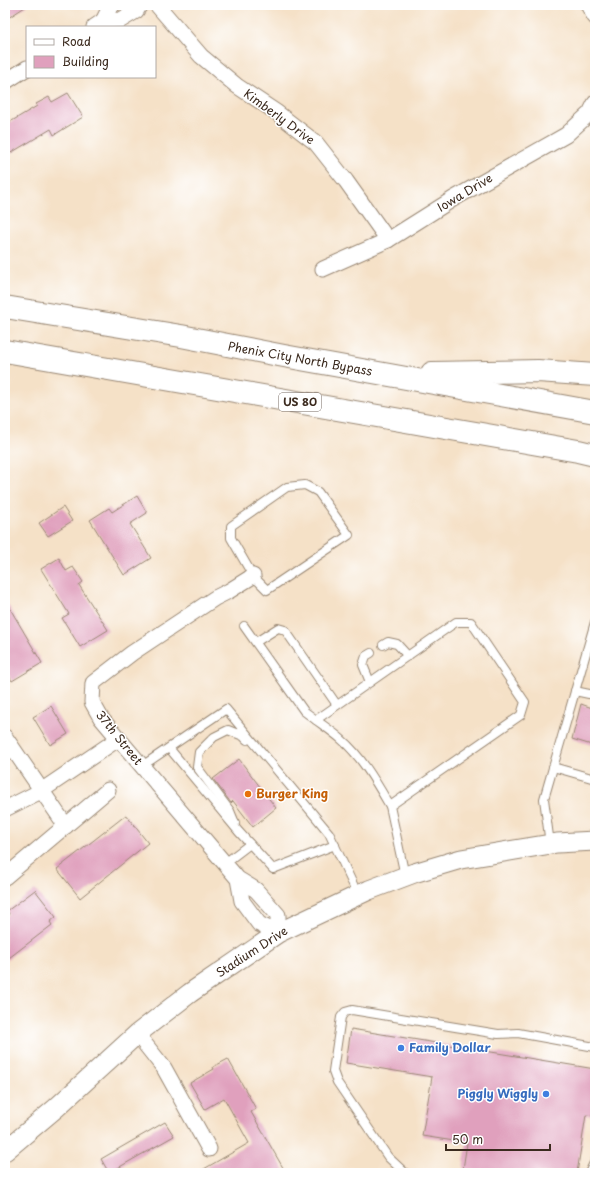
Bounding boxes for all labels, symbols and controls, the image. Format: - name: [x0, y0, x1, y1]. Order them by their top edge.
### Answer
- legend: [26, 26, 156, 78]
- text: Road: [62, 32, 91, 50]
- text: Building: [62, 52, 109, 70]
- street label: Kimberly Drive: [240, 84, 319, 148]
- street label: Iowa Drive: [433, 169, 496, 216]
- street label: Phenix City North Bypass: [227, 336, 374, 380]
- road number: US 80: [279, 393, 321, 411]
- street label: 37th Street: [92, 706, 147, 769]
- place label: Burger King: [256, 784, 328, 802]
- marker: Burger King: [243, 789, 253, 799]
- street label: Stadium Drive: [212, 921, 291, 981]
- place label: Family Dollar: [409, 1038, 491, 1056]
- marker: Family Dollar: [396, 1043, 406, 1053]
- place label: Piggly Wiggly: [458, 1084, 538, 1102]
- marker: Piggly Wiggly: [541, 1089, 551, 1099]
- scale bar: [446, 1126, 550, 1152]
- text: 50 m: [452, 1130, 483, 1148]

